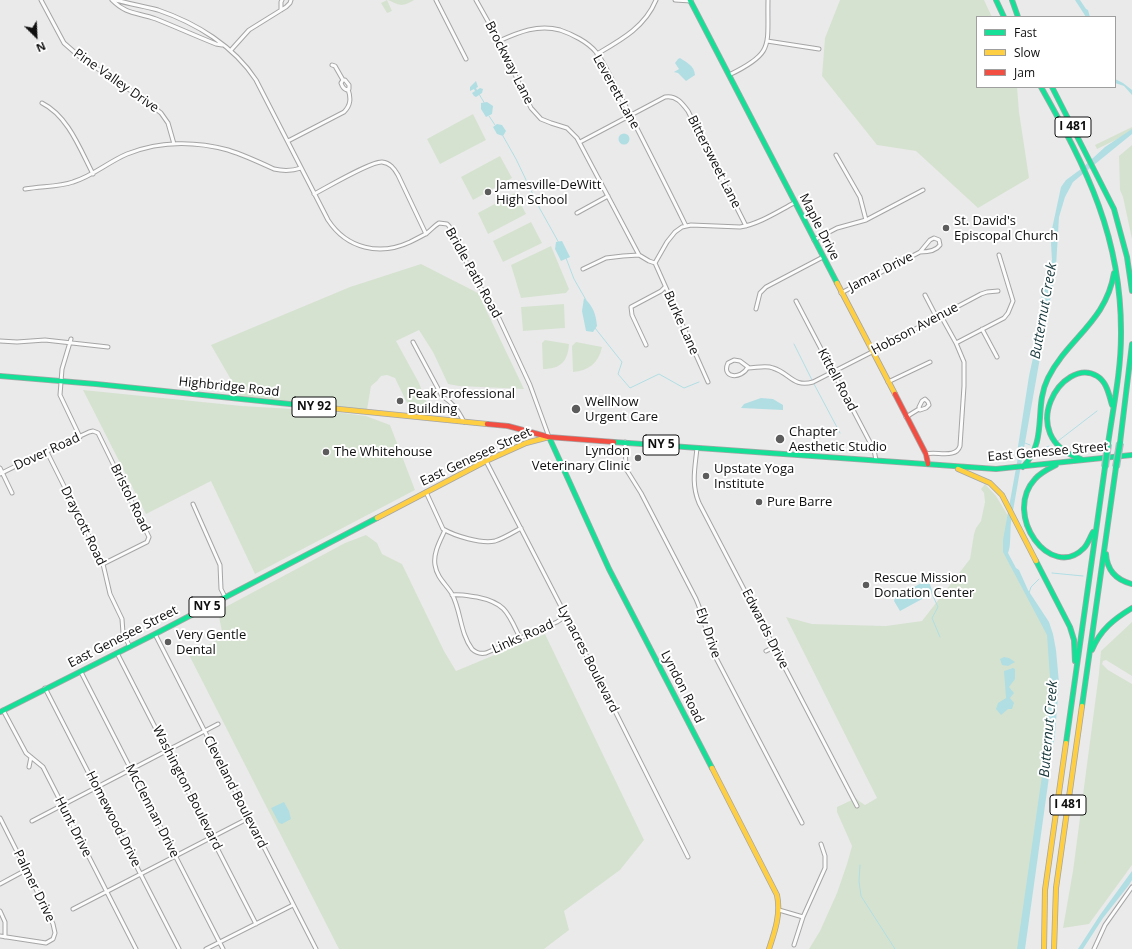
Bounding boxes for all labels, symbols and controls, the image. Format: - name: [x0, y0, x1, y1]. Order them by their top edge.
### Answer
- north arrow: [16, 16, 56, 56]
- legend: [976, 16, 1116, 88]
- street label: Brockway Lane: [481, 19, 537, 107]
- text: Fast: [1014, 24, 1037, 41]
- text: N: [34, 39, 48, 56]
- text: Slow: [1014, 44, 1040, 61]
- street label: Pine Valley Drive: [70, 46, 162, 116]
- street label: Leverett Lane: [589, 52, 643, 132]
- text: Jam: [1014, 64, 1035, 81]
- street label: Bittersweet Lane: [684, 113, 744, 211]
- road number: I 481: [1055, 117, 1091, 137]
- place label: Jamesville-DeWitt High School: [496, 177, 601, 208]
- marker: Jamesville-DeWitt High School: [483, 187, 493, 197]
- street label: Maple Drive: [796, 191, 842, 263]
- place label: St. David's Episcopal Church: [954, 213, 1058, 244]
- marker: St. David's Episcopal Church: [941, 223, 951, 233]
- street label: Bridle Path Road: [442, 225, 504, 321]
- street label: Jamar Drive: [846, 249, 916, 295]
- water label: Butternut Creek: [1027, 262, 1061, 360]
- street label: Burke Lane: [660, 289, 702, 357]
- street label: Hobson Avenue: [869, 300, 961, 358]
- street label: Kittell Road: [814, 346, 860, 414]
- street label: Highbridge Road: [178, 374, 280, 400]
- place label: Peak Professional Building: [408, 386, 515, 417]
- place label: WellNow Urgent Care: [585, 394, 658, 425]
- marker: Peak Professional Building: [395, 396, 405, 406]
- road number: NY 92: [292, 397, 336, 417]
- marker: WellNow Urgent Care: [570, 403, 582, 415]
- street label: East Genesee Street: [418, 424, 534, 490]
- place label: Chapter Aesthetic Studio: [789, 424, 887, 455]
- street label: Dover Road: [12, 430, 82, 474]
- marker: Chapter Aesthetic Studio: [774, 433, 786, 445]
- road number: NY 5: [643, 435, 679, 455]
- street label: East Genesee Street: [987, 439, 1109, 465]
- place label: Lyndon Veterinary Clinic: [532, 443, 630, 474]
- place label: The Whitehouse: [334, 444, 432, 460]
- marker: The Whitehouse: [321, 447, 331, 457]
- marker: Lyndon Veterinary Clinic: [633, 453, 643, 463]
- place label: Upstate Yoga Institute: [714, 461, 794, 492]
- street label: Bristol Road: [107, 462, 153, 534]
- marker: Upstate Yoga Institute: [701, 471, 711, 481]
- street label: Draycott Road: [57, 484, 109, 568]
- place label: Pure Barre: [767, 494, 832, 510]
- marker: Pure Barre: [754, 497, 764, 507]
- place label: Rescue Mission Donation Center: [874, 570, 974, 601]
- marker: Rescue Mission Donation Center: [861, 580, 871, 590]
- street label: Edwards Drive: [738, 587, 792, 671]
- road number: NY 5: [189, 597, 225, 617]
- street label: East Genesee Street: [65, 603, 181, 671]
- street label: Lynacres Boulevard: [554, 603, 622, 715]
- street label: Ely Drive: [692, 606, 724, 660]
- street label: Links Road: [490, 617, 556, 657]
- place label: Very Gentle Dental: [176, 627, 246, 658]
- marker: Very Gentle Dental: [163, 637, 173, 647]
- street label: Lyndon Road: [657, 648, 707, 726]
- water label: Butternut Creek: [1036, 680, 1062, 778]
- street label: Washington Boulevard: [149, 723, 225, 853]
- street label: Cleveland Boulevard: [200, 733, 270, 851]
- street label: McClennan Drive: [122, 762, 182, 860]
- street label: Homewood Drive: [82, 768, 144, 870]
- street label: Hunt Drive: [51, 794, 95, 860]
- road number: I 481: [1050, 795, 1086, 815]
- street label: Palmer Drive: [10, 847, 58, 925]

